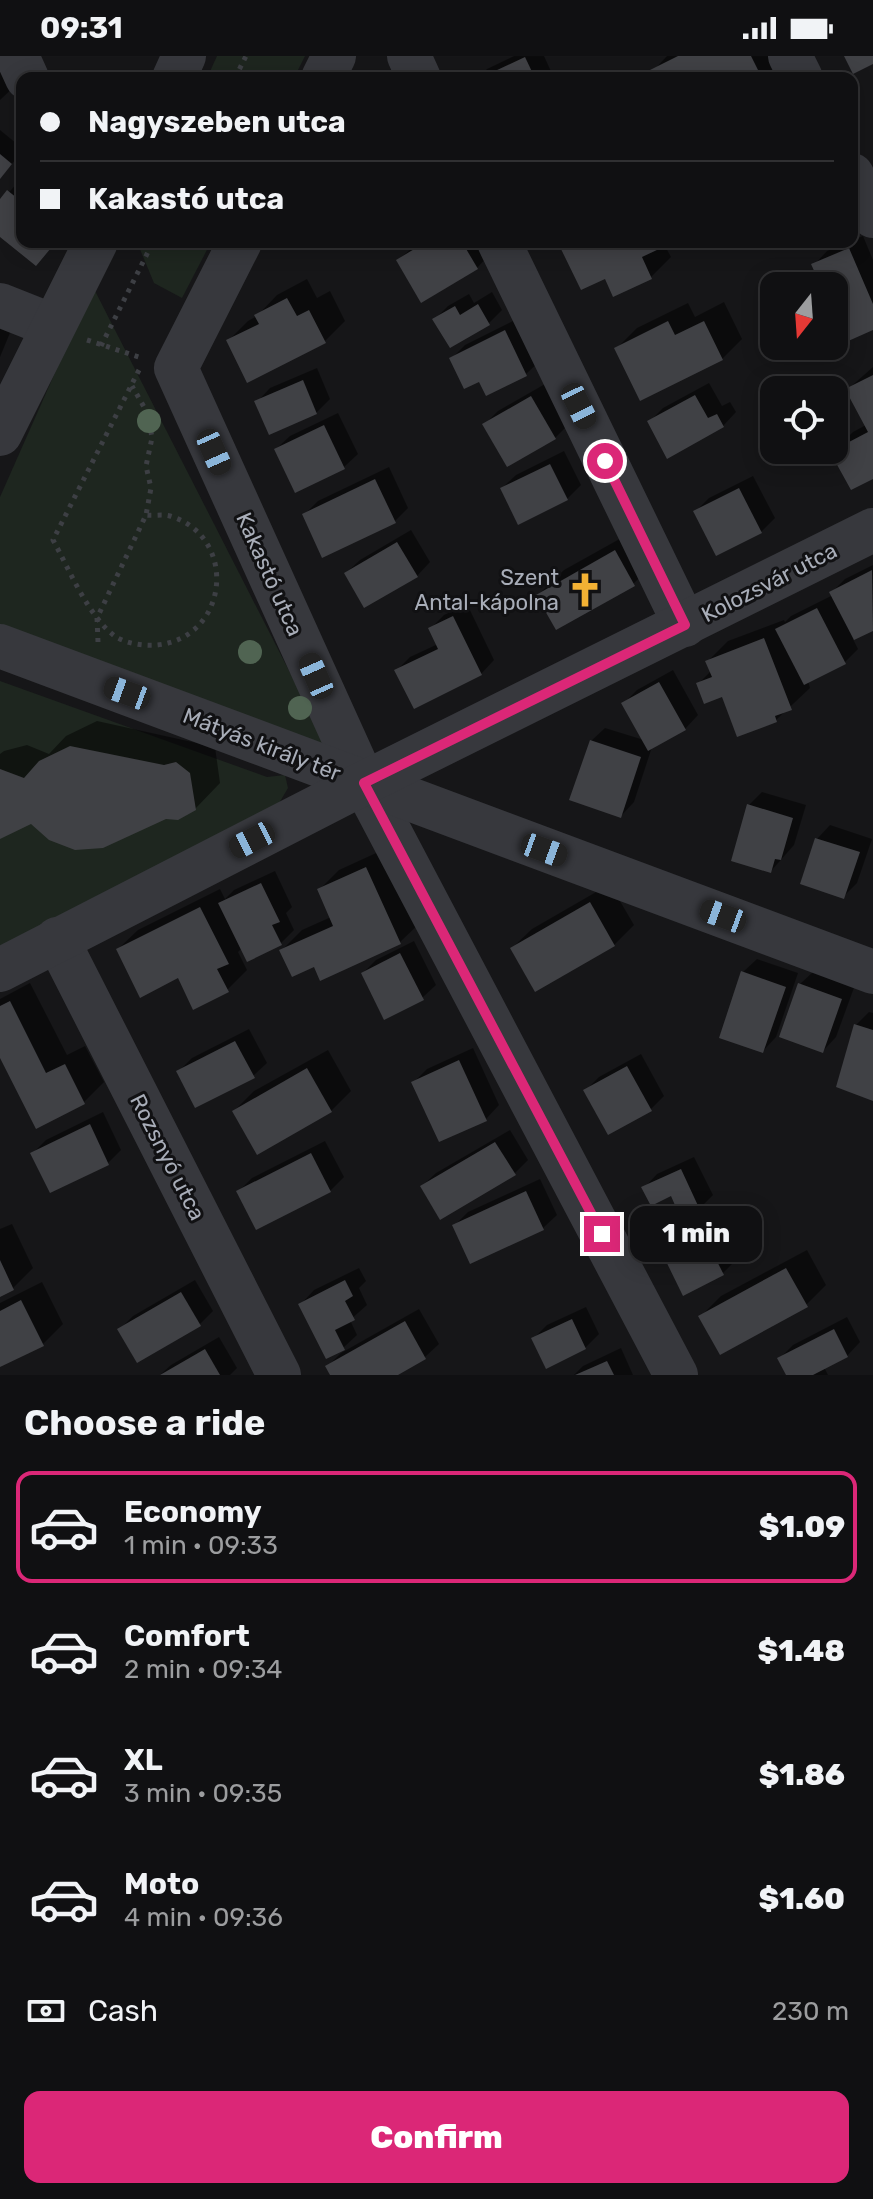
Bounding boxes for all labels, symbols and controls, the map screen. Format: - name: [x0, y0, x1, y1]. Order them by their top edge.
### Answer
- text: 09:31: [40, 10, 123, 46]
- text: Nagyszeben utca: [88, 104, 346, 140]
- text: Kakastó utca: [88, 181, 284, 217]
- north arrow: [760, 272, 848, 360]
- map controls: [760, 272, 848, 464]
- button: locate: [760, 376, 848, 464]
- car: [558, 379, 600, 433]
- car: [193, 425, 235, 479]
- route start: [587, 443, 623, 479]
- street label: Kakastó utca: [230, 508, 309, 640]
- street label: Kolozsvár utca: [697, 537, 841, 628]
- place label: Szent Antal-kápolna: [415, 564, 559, 616]
- church icon: Szent Antal-kápolna: [566, 571, 604, 609]
- car: [295, 649, 337, 703]
- car: [100, 674, 154, 712]
- street label: Mátyás király tér: [179, 702, 345, 787]
- car: [225, 818, 279, 862]
- car: [517, 831, 571, 869]
- car: [696, 897, 750, 935]
- street label: Rozsnyó utca: [124, 1090, 211, 1225]
- callout: 1 min: [630, 1206, 762, 1262]
- route end: [584, 1216, 620, 1252]
- text: 1 min: [662, 1218, 730, 1249]
- text: Choose a ride: [24, 1401, 265, 1444]
- icon: car: [28, 1491, 100, 1563]
- text: Economy: [124, 1494, 262, 1530]
- text: $1.09: [759, 1509, 845, 1545]
- text: 1 min · 09:33: [124, 1530, 278, 1561]
- icon: car: [28, 1615, 100, 1687]
- text: Comfort: [124, 1618, 250, 1654]
- text: $1.48: [758, 1633, 845, 1669]
- text: 2 min · 09:34: [124, 1654, 282, 1685]
- icon: car: [28, 1739, 100, 1811]
- text: XL: [124, 1742, 163, 1778]
- text: $1.86: [759, 1757, 845, 1793]
- text: 3 min · 09:35: [124, 1778, 282, 1809]
- icon: car: [28, 1863, 100, 1935]
- text: Moto: [124, 1866, 199, 1902]
- text: $1.60: [759, 1881, 845, 1917]
- text: 4 min · 09:36: [124, 1902, 283, 1933]
- icon: cash: [24, 1989, 68, 2033]
- text: Cash: [88, 1993, 158, 2029]
- text: 230 m: [772, 1996, 849, 2027]
- button: Confirm: [24, 2091, 849, 2183]

